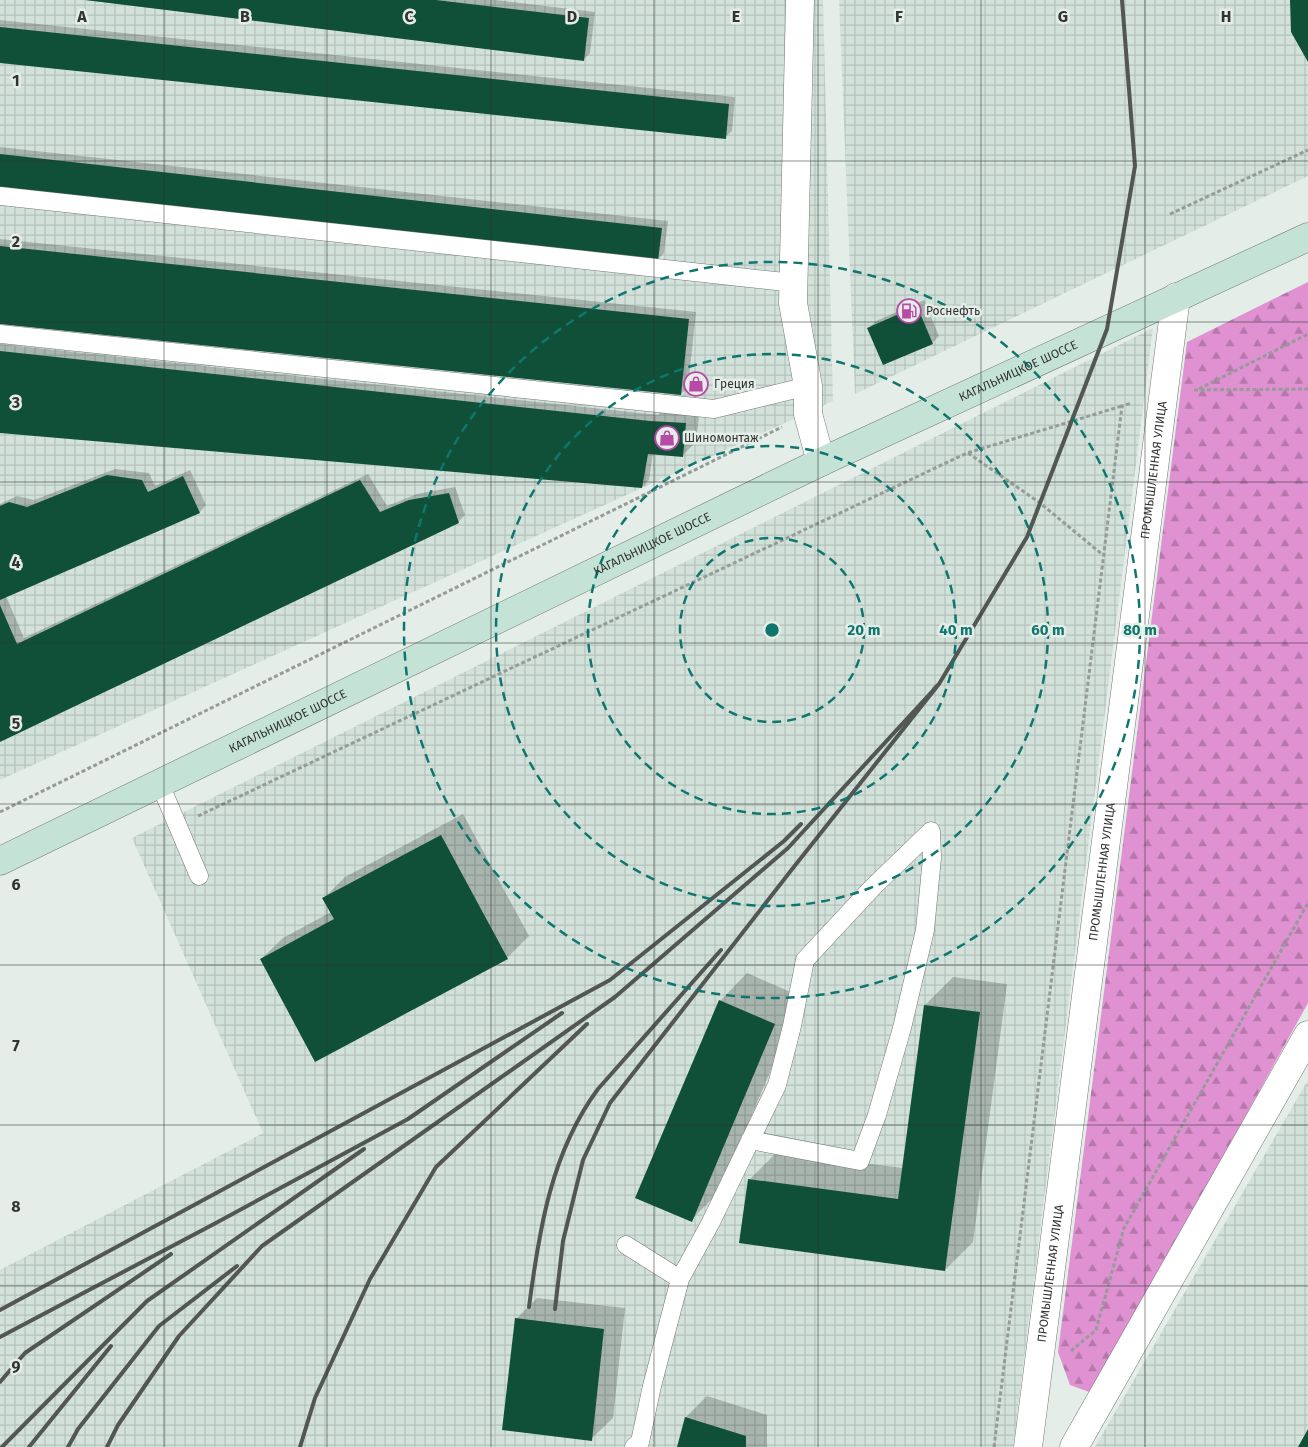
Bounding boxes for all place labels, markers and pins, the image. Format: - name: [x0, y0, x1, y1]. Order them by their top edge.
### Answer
- fuel station icon: Роснефть: [896, 298, 922, 324]
- place label: Роснефть: [926, 304, 980, 318]
- shop icon: Греция: [683, 371, 709, 397]
- place label: Греция: [714, 377, 755, 391]
- shop icon: Шиномонтаж: [654, 425, 680, 451]
- place label: Шиномонтаж: [684, 431, 759, 445]
- centre of rings: [763, 621, 781, 639]

